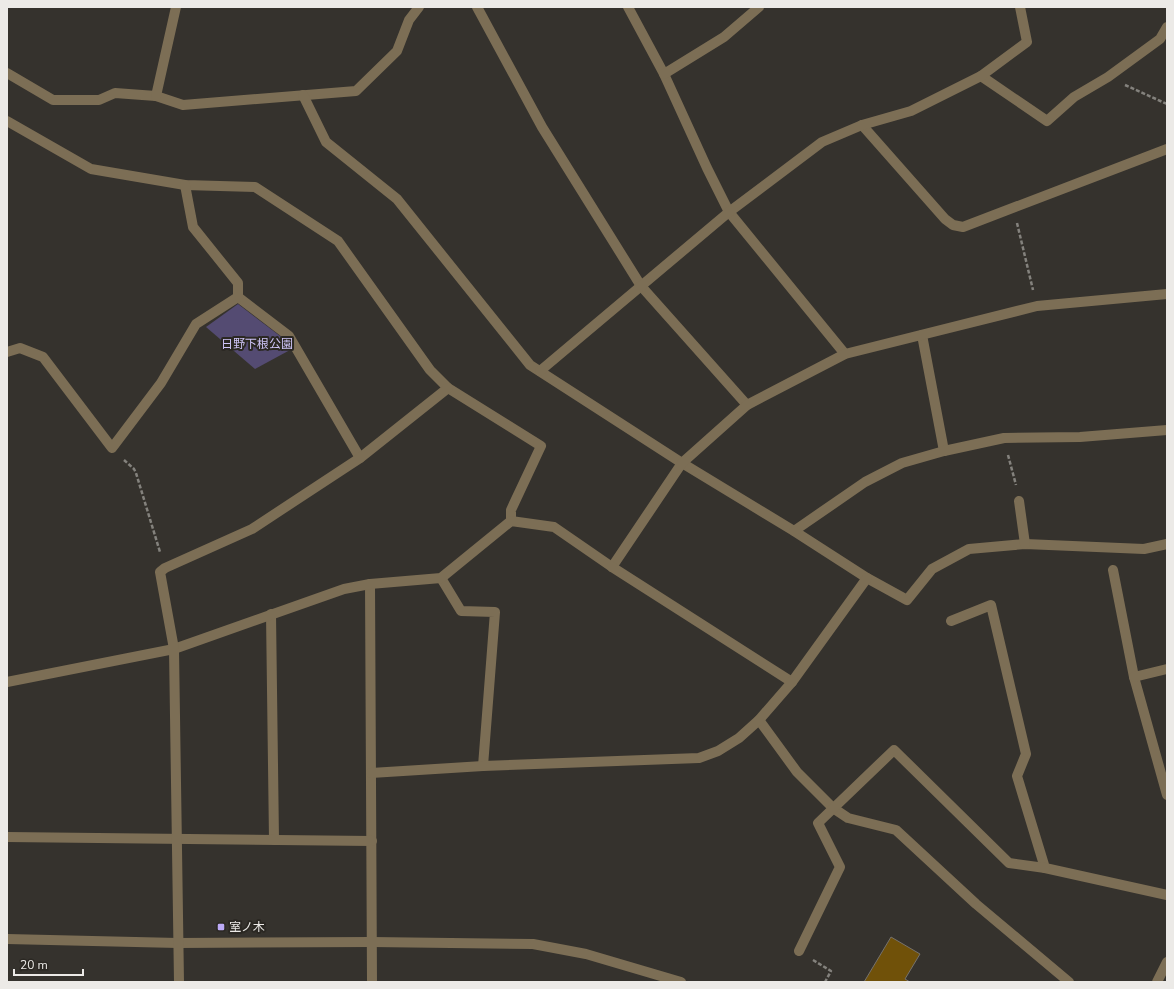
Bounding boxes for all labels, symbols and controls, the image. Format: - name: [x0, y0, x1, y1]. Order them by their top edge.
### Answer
- park label: 日野下根公園: [221, 336, 293, 352]
- place label: 室ノ木: [229, 919, 265, 935]
- marker: 室ノ木: [216, 922, 226, 932]
- scale bar: [14, 951, 83, 977]
- text: 20 m: [20, 957, 48, 973]

